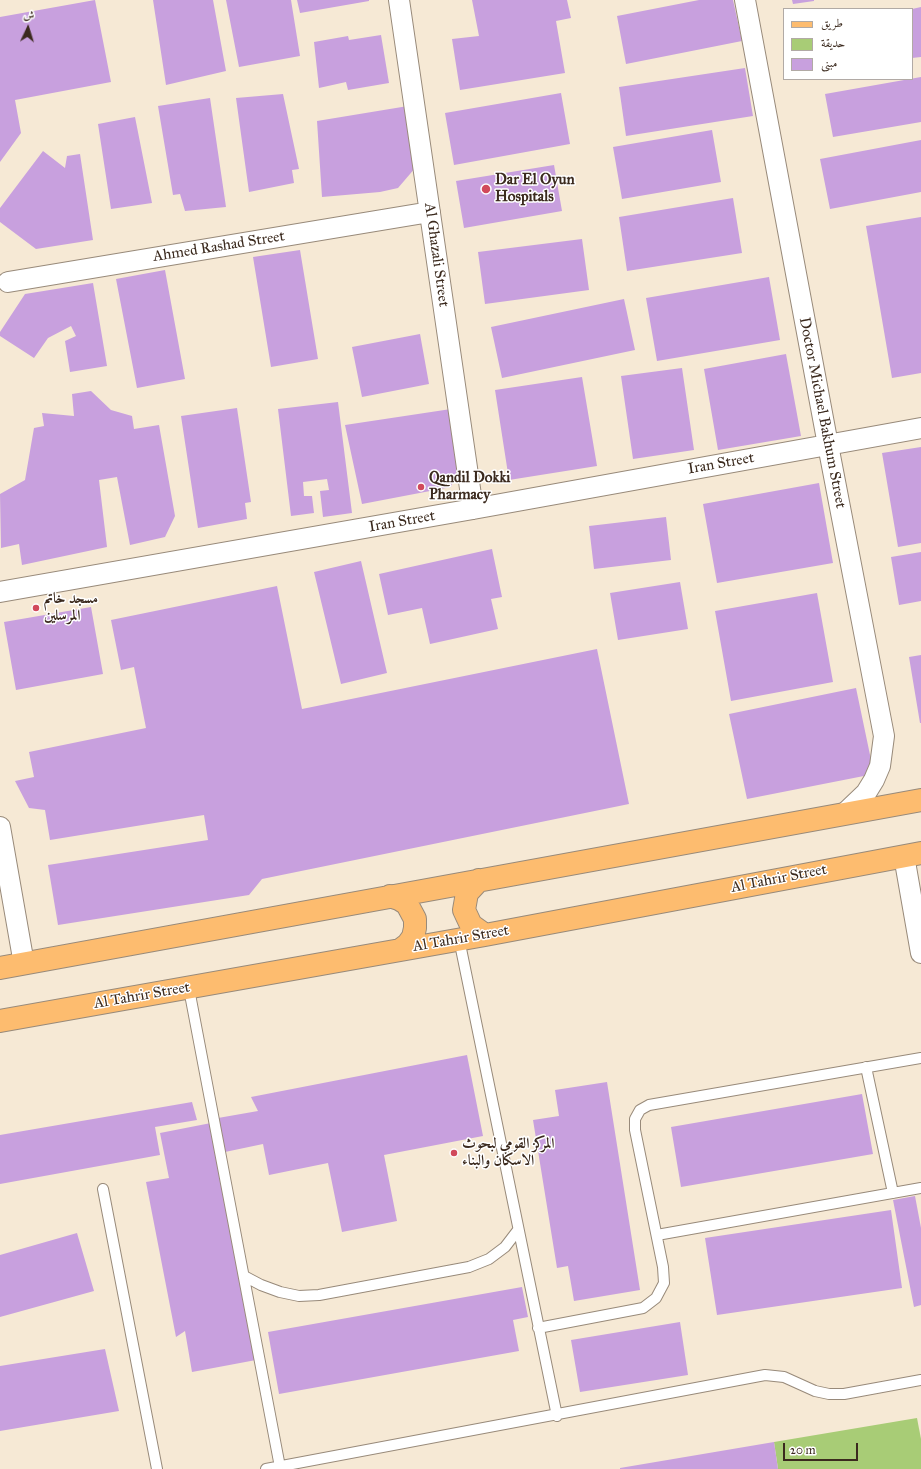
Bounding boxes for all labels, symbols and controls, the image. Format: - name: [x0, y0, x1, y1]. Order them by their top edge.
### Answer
- north arrow: [8, 8, 48, 48]
- legend: [783, 8, 913, 80]
- text: ش: [23, 9, 35, 22]
- text: طريق: [821, 16, 843, 30]
- text: حديقة: [821, 36, 845, 50]
- text: مبنى: [821, 56, 837, 70]
- place label: Dar El Oyun Hospitals: [495, 171, 575, 206]
- marker: Dar El Oyun Hospitals: [480, 183, 492, 195]
- street label: Al Ghazali Street: [420, 202, 452, 308]
- street label: Ahmed Rashad Street: [152, 228, 286, 266]
- street label: Doctor Michael Bakhum Street: [795, 316, 849, 510]
- street label: Iran Street: [686, 449, 756, 479]
- place label: Qandil Dokki Pharmacy: [429, 469, 510, 504]
- marker: Qandil Dokki Pharmacy: [416, 482, 426, 492]
- street label: Iran Street: [367, 507, 437, 537]
- place label: مسجد خاتم المرسلين: [44, 590, 98, 625]
- marker: مسجد خاتم المرسلين: [31, 603, 41, 613]
- street label: Al Tahrir Street: [730, 861, 828, 897]
- street label: Al Tahrir Street: [412, 922, 510, 956]
- street label: Al Tahrir Street: [93, 979, 191, 1013]
- place label: المركز القومي لبحوث الاسكان والبناء: [462, 1135, 555, 1170]
- marker: المركز القومي لبحوث الاسكان والبناء: [449, 1148, 459, 1158]
- scale bar: [785, 1435, 860, 1461]
- text: 20 m: [790, 1443, 816, 1457]

